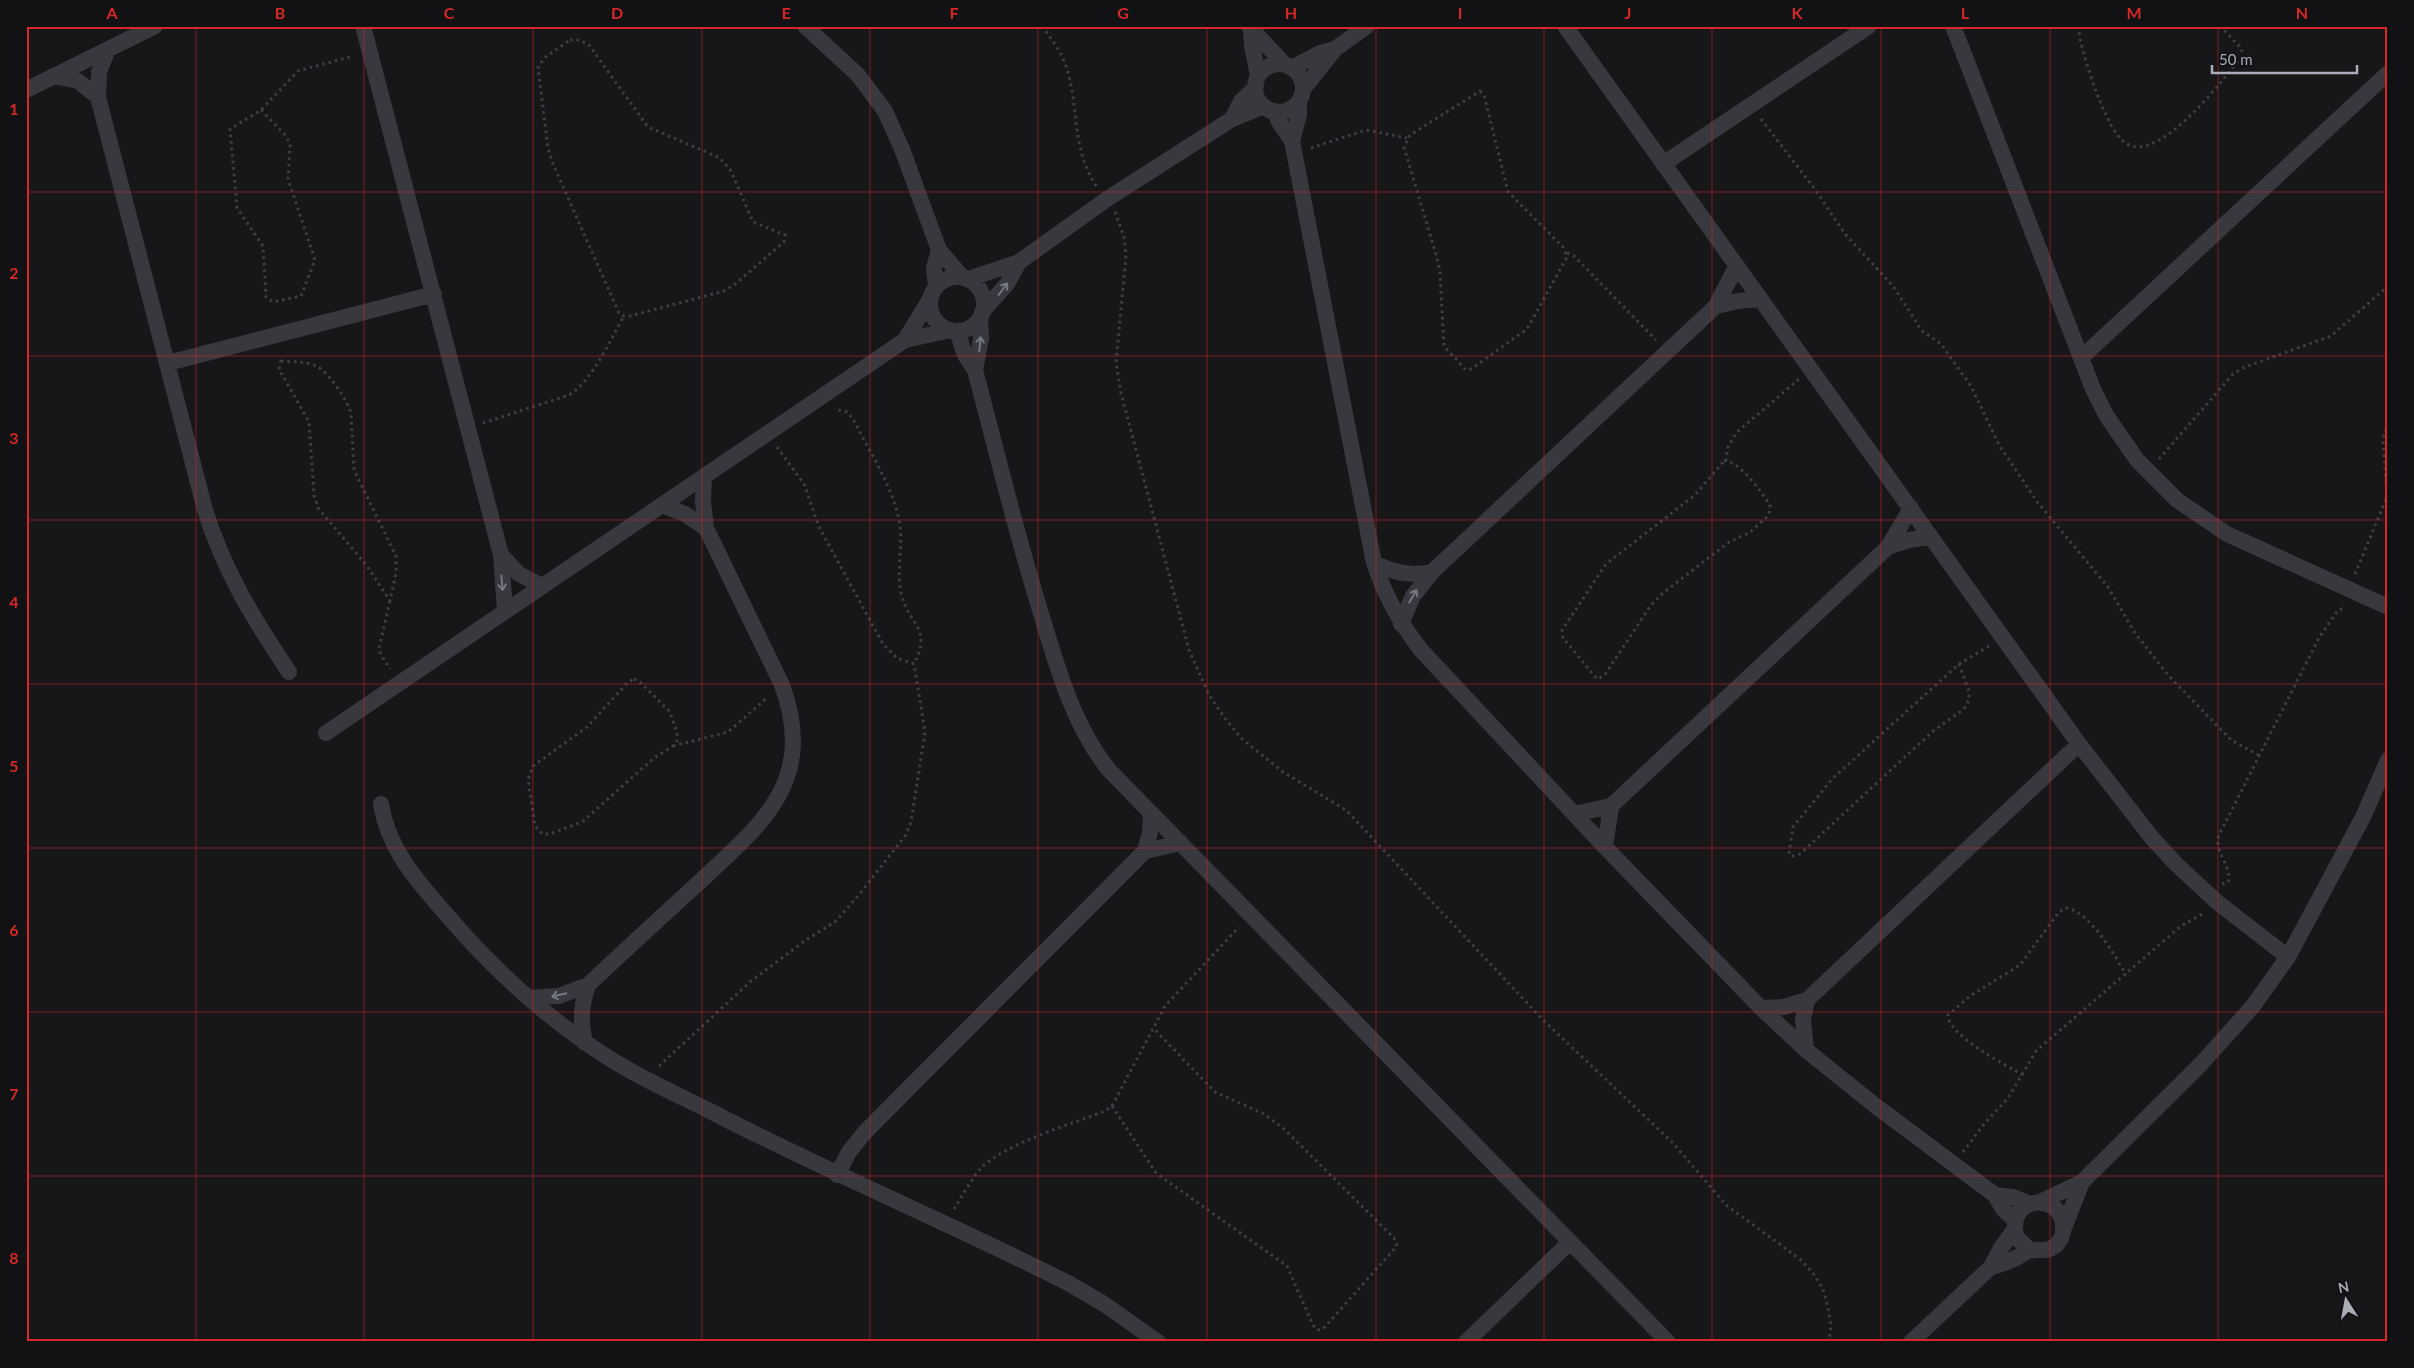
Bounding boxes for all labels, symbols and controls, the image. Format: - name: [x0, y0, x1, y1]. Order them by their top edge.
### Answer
- text: A: [105, 3, 118, 22]
- text: B: [275, 3, 285, 22]
- text: C: [444, 3, 455, 22]
- text: D: [611, 3, 623, 22]
- text: E: [781, 3, 791, 22]
- text: F: [949, 3, 959, 22]
- text: G: [1117, 3, 1129, 22]
- text: H: [1285, 3, 1297, 22]
- text: I: [1458, 3, 1462, 22]
- text: J: [1625, 3, 1631, 22]
- text: K: [1792, 3, 1804, 22]
- text: L: [1961, 3, 1970, 22]
- text: M: [2126, 3, 2142, 22]
- text: N: [2296, 3, 2308, 22]
- scale bar: [2212, 42, 2356, 74]
- text: 50 m: [2219, 50, 2253, 68]
- text: 1: [9, 99, 19, 118]
- text: 2: [9, 263, 19, 282]
- one-way arrow: [998, 283, 1009, 296]
- one-way arrow: [975, 336, 985, 352]
- text: 3: [9, 428, 19, 447]
- one-way arrow: [497, 575, 507, 591]
- one-way arrow: [1409, 590, 1419, 604]
- text: 4: [9, 592, 19, 611]
- text: 5: [9, 756, 19, 775]
- text: 6: [9, 920, 19, 939]
- one-way arrow: [552, 991, 568, 1000]
- text: 7: [9, 1084, 19, 1103]
- text: 8: [9, 1248, 19, 1267]
- north arrow: [2322, 1276, 2372, 1326]
- text: N: [2337, 1277, 2350, 1296]

